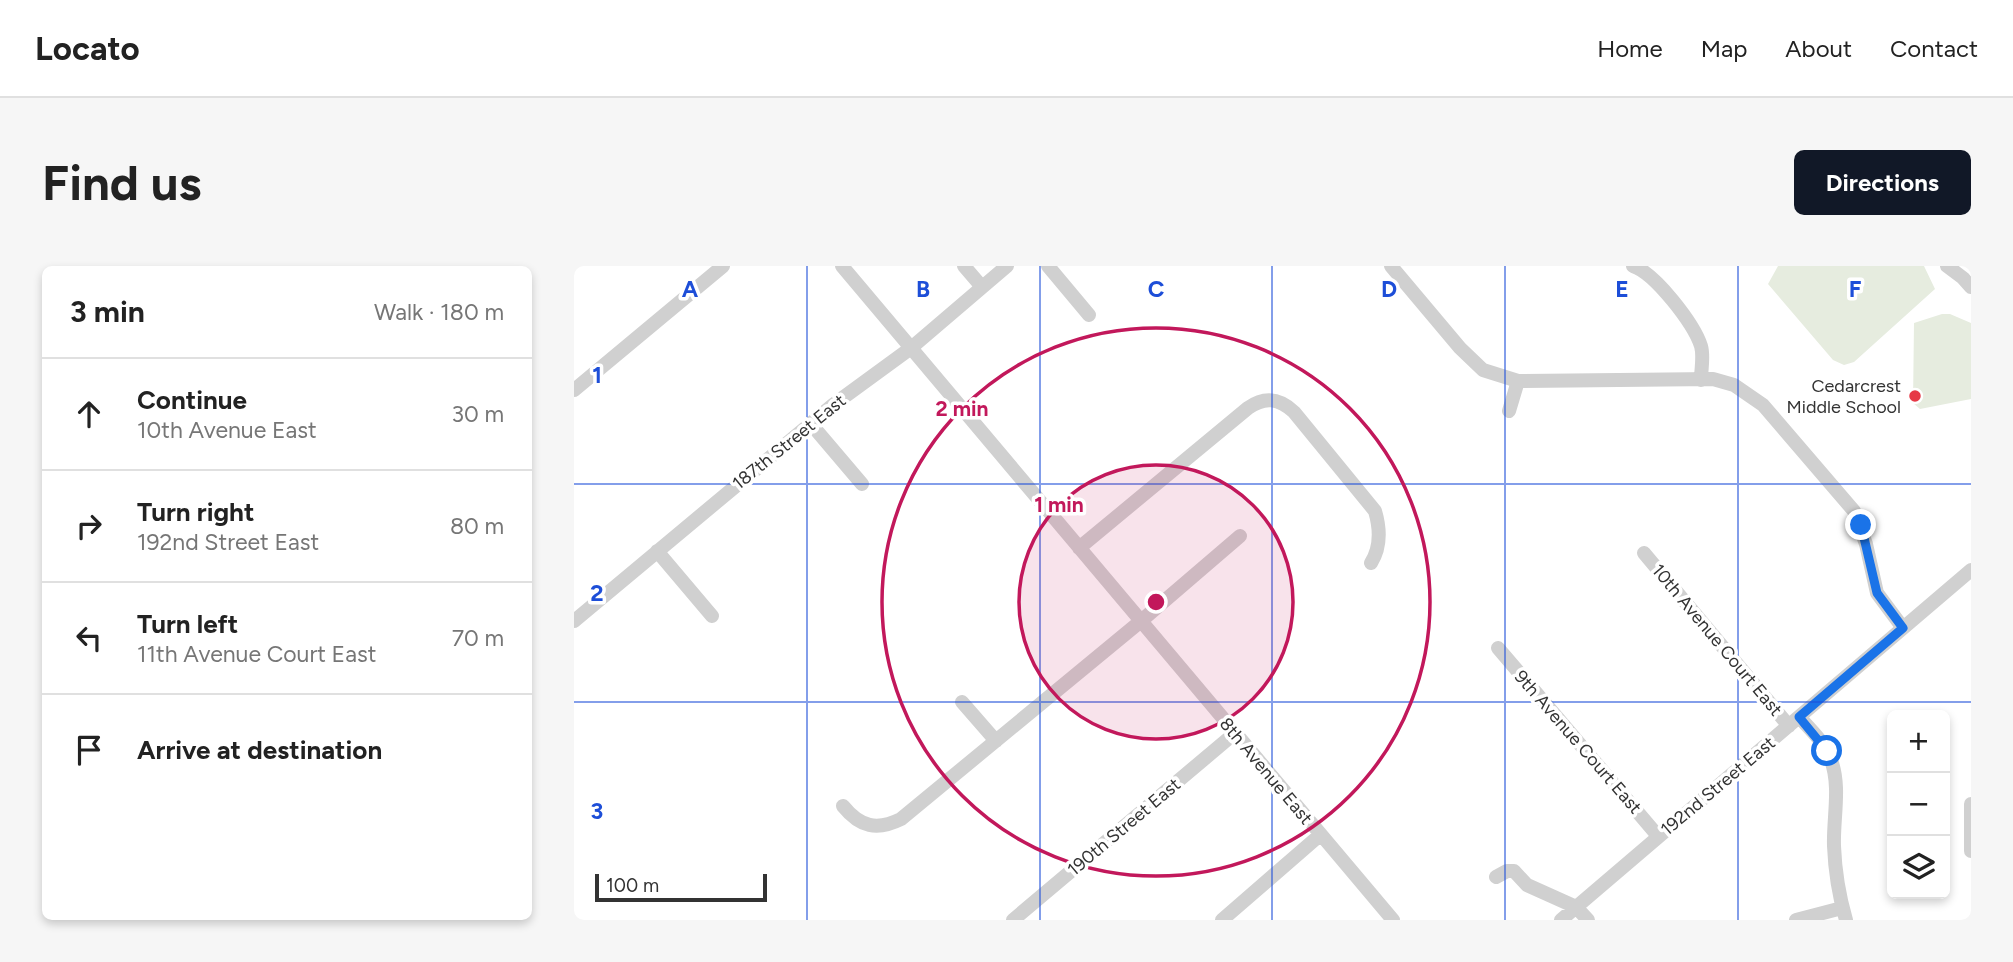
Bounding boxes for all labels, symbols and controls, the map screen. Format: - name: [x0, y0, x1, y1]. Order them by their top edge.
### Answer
- text: Locato: [35, 29, 140, 68]
- text: Home: [1597, 34, 1663, 63]
- text: Map: [1701, 34, 1747, 63]
- text: About: [1785, 34, 1852, 63]
- text: Contact: [1890, 34, 1978, 63]
- button: Directions: [1794, 150, 1971, 215]
- text: Find us: [42, 153, 201, 212]
- text: A: [682, 275, 699, 303]
- text: B: [916, 275, 930, 303]
- text: C: [1148, 275, 1165, 303]
- text: D: [1381, 275, 1397, 303]
- text: E: [1615, 275, 1629, 303]
- text: F: [1849, 275, 1862, 303]
- text: 3 min: [70, 293, 145, 330]
- text: Walk · 180 m: [374, 298, 504, 326]
- text: 1: [592, 361, 602, 389]
- place label: Cedarcrest Middle School: [1787, 375, 1901, 418]
- text: Continue: [137, 384, 247, 416]
- marker: Cedarcrest Middle School: [1907, 388, 1923, 404]
- street label: 187th Street East: [728, 389, 850, 494]
- icon: ahead: [70, 395, 108, 433]
- text: 2 min: [936, 396, 988, 421]
- text: 30 m: [451, 400, 504, 428]
- text: 10th Avenue East: [137, 416, 317, 444]
- text: 1 min: [1034, 492, 1084, 517]
- text: Turn right: [137, 496, 254, 528]
- icon: right: [70, 507, 108, 545]
- route end: [1845, 509, 1876, 540]
- text: 80 m: [450, 512, 504, 540]
- text: 192nd Street East: [137, 528, 319, 556]
- street label: 10th Avenue Court East: [1647, 560, 1787, 721]
- text: 2: [590, 579, 604, 607]
- centre of rings: [1144, 590, 1168, 614]
- text: Turn left: [137, 608, 238, 640]
- icon: left: [70, 619, 108, 657]
- text: 70 m: [452, 624, 504, 652]
- text: 11th Avenue Court East: [137, 640, 376, 668]
- street label: 9th Avenue Court East: [1510, 666, 1646, 818]
- map controls: [1887, 710, 1950, 899]
- button: +: [1887, 710, 1950, 773]
- street label: 8th Avenue East: [1215, 713, 1317, 829]
- icon: arrive: [70, 731, 108, 769]
- street label: 192nd Street East: [1656, 732, 1780, 840]
- text: Arrive at destination: [137, 734, 382, 766]
- route start: [1811, 735, 1842, 766]
- street label: 190th Street East: [1063, 773, 1185, 881]
- button: −: [1887, 773, 1950, 836]
- text: 3: [591, 797, 603, 825]
- button: layers: [1887, 836, 1950, 899]
- scale bar: [595, 871, 766, 903]
- text: 100 m: [606, 874, 659, 897]

